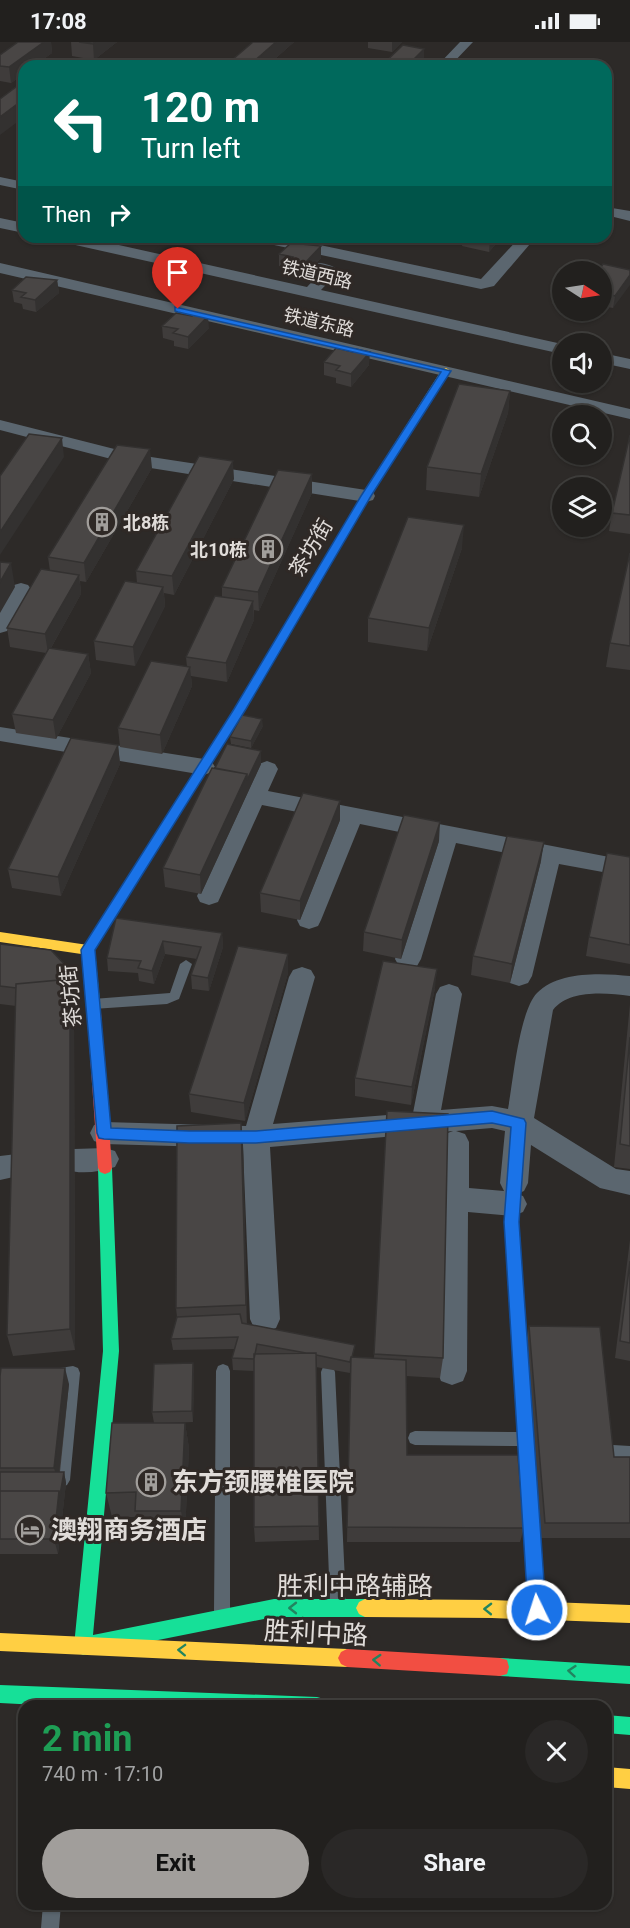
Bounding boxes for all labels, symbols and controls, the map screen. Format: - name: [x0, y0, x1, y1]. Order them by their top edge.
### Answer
- text: 17:08: [30, 9, 87, 34]
- text: 120 m: [141, 83, 260, 132]
- icon: left: [42, 84, 120, 162]
- text: Turn left: [141, 133, 241, 165]
- icon: right: [103, 198, 136, 231]
- text: Then: [42, 202, 91, 227]
- pin: [152, 247, 203, 309]
- icon: arrive: [161, 256, 194, 289]
- street label: 铁道西路: [280, 256, 354, 292]
- north arrow: [552, 261, 612, 321]
- map controls: [552, 261, 612, 537]
- street label: 铁道东路: [282, 304, 356, 340]
- button: sound: [552, 333, 612, 393]
- button: search: [552, 405, 612, 465]
- button: layers: [552, 477, 612, 537]
- building icon: 北8栋: [86, 506, 118, 538]
- place label: 北8栋: [123, 512, 169, 533]
- street label: 茶坊街: [284, 515, 338, 581]
- building icon: 北10栋: [252, 533, 284, 565]
- place label: 北10栋: [190, 539, 247, 560]
- street label: 茶坊街: [56, 964, 86, 1028]
- building icon: 东方颈腰椎医院: [135, 1466, 167, 1498]
- place label: 东方颈腰椎医院: [172, 1467, 354, 1497]
- hotel icon: 澳翔商务酒店: [14, 1514, 46, 1546]
- place label: 澳翔商务酒店: [51, 1515, 207, 1545]
- street label: 胜利中路辅路: [277, 1571, 433, 1601]
- position arrow: [505, 1578, 569, 1642]
- one-way arrow: [288, 1602, 297, 1614]
- one-way arrow: [483, 1603, 492, 1615]
- street label: 胜利中路: [263, 1615, 369, 1651]
- one-way arrow: [178, 1644, 187, 1657]
- one-way arrow: [372, 1653, 381, 1666]
- one-way arrow: [567, 1664, 576, 1677]
- text: 2 min: [42, 1718, 133, 1760]
- button: close: [525, 1720, 588, 1783]
- text: 740 m · 17:10: [42, 1762, 163, 1786]
- button: Exit: [42, 1829, 309, 1898]
- button: Share: [321, 1829, 588, 1898]

